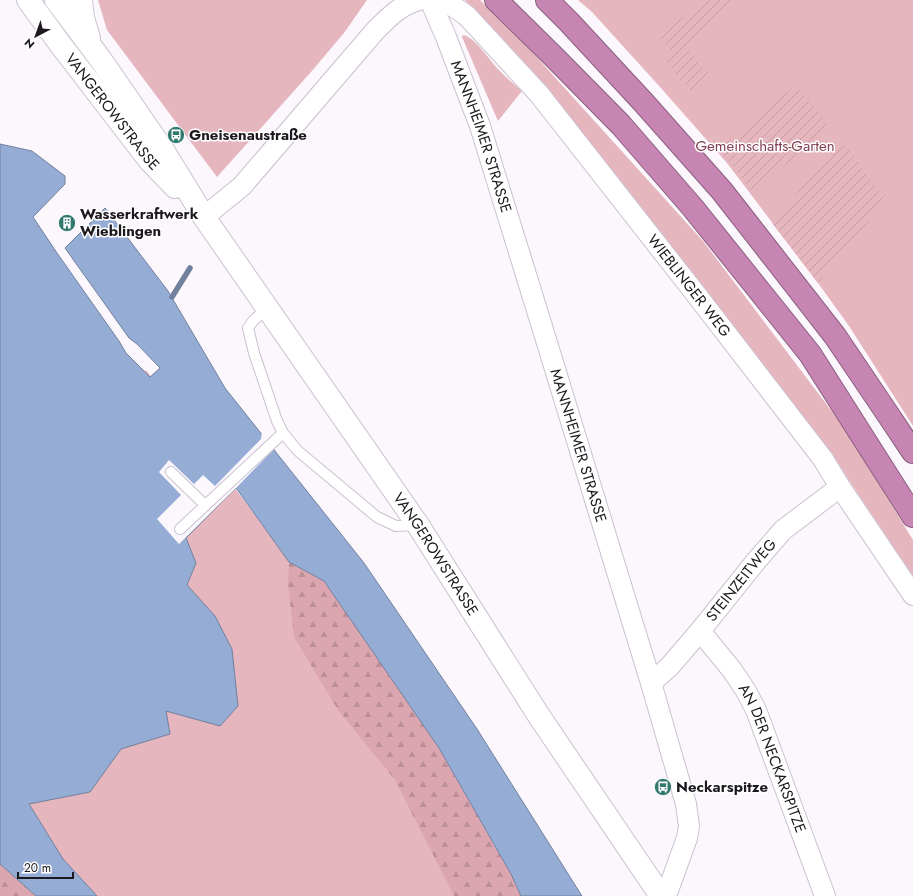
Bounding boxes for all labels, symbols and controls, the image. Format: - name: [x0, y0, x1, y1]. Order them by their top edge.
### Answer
- north arrow: [16, 16, 56, 56]
- text: N: [21, 35, 38, 52]
- street label: VANGEROWSTRASSE: [60, 49, 164, 175]
- street label: MANNHEIMER STRASSE: [445, 57, 517, 215]
- place label: Gneisenaustraße: [189, 124, 307, 146]
- bus stop icon: Gneisenaustraße: [166, 125, 186, 145]
- park label: Gemeinschafts-Garten: [695, 135, 835, 157]
- place label: Wasserkraftwerk Wieblingen: [80, 203, 199, 242]
- building icon: Wasserkraftwerk Wieblingen: [57, 213, 77, 233]
- street label: WIEBLINGER WEG: [642, 230, 736, 342]
- street label: MANNHEIMER STRASSE: [545, 366, 612, 525]
- street label: VANGEROWSTRASSE: [388, 488, 484, 620]
- street label: STEINZEITWEG: [701, 534, 782, 626]
- street label: AN DER NECKARSPITZE: [733, 679, 812, 836]
- place label: Neckarspitze: [676, 776, 768, 798]
- bus stop icon: Neckarspitze: [653, 777, 673, 797]
- scale bar: [18, 854, 73, 880]
- text: 20 m: [24, 859, 51, 877]

